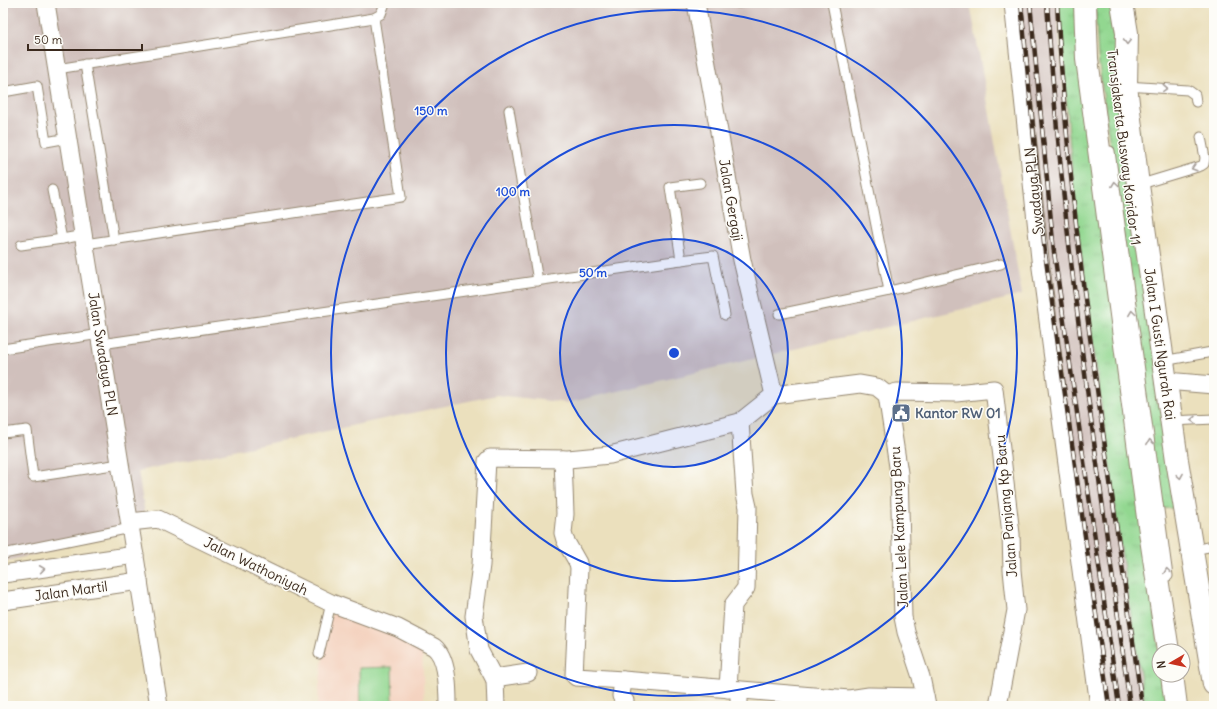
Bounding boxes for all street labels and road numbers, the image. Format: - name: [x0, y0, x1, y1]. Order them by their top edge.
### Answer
- street label: Transjakarta Busway Koridor 11: [1103, 48, 1145, 246]
- street label: Swadaya PLN: [1020, 146, 1048, 236]
- street label: Jalan Gergaji: [715, 158, 747, 242]
- street label: Jalan I Gusti Ngurah Rai: [1140, 267, 1180, 421]
- street label: Jalan Swadaya PLN: [84, 291, 122, 417]
- street label: Jalan Panjang Kp Baru: [991, 434, 1021, 578]
- street label: Jalan Lele Kampung Baru: [886, 446, 912, 608]
- street label: Jalan Wathoniyah: [201, 533, 311, 599]
- street label: Jalan Martil: [33, 577, 109, 605]

